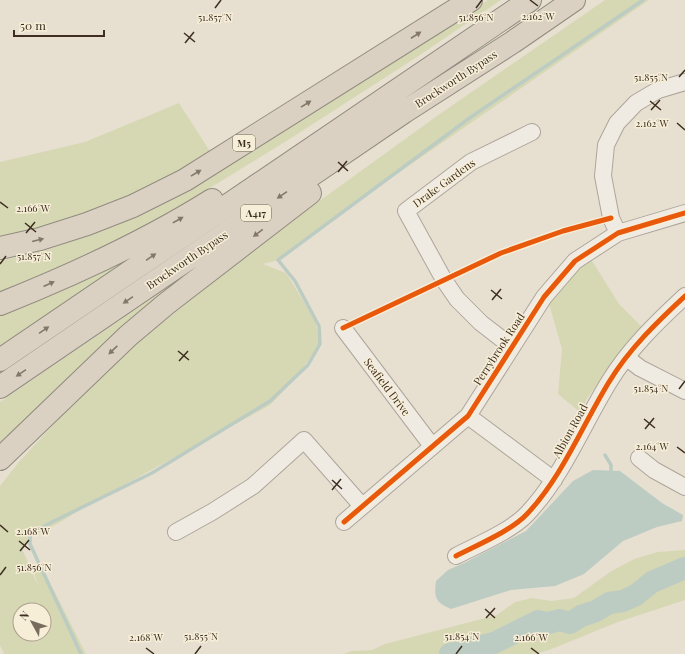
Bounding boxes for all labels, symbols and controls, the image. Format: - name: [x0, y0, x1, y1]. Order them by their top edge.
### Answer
- text: 2.162°W: [521, 9, 556, 23]
- text: 51.857°N: [198, 10, 232, 24]
- text: 51.856°N: [458, 10, 494, 24]
- scale bar: [14, 12, 104, 38]
- text: 50 m: [20, 17, 46, 33]
- one-way arrow: [411, 31, 421, 39]
- street label: Brockworth Bypass: [412, 46, 500, 111]
- text: 51.855°N: [634, 70, 668, 84]
- one-way arrow: [300, 101, 312, 108]
- text: 2.162°W: [635, 116, 670, 130]
- road number: M5: [233, 135, 255, 151]
- street label: Drake Gardens: [410, 155, 478, 210]
- one-way arrow: [190, 169, 202, 176]
- one-way arrow: [277, 191, 287, 199]
- text: 2.166°W: [16, 201, 51, 215]
- road number: A417: [241, 205, 271, 221]
- one-way arrow: [172, 216, 184, 223]
- street label: Brockworth Bypass: [143, 227, 230, 292]
- one-way arrow: [252, 229, 263, 238]
- one-way arrow: [32, 236, 44, 242]
- text: 51.857°N: [17, 249, 51, 263]
- one-way arrow: [146, 253, 157, 261]
- one-way arrow: [43, 281, 55, 287]
- one-way arrow: [123, 296, 133, 304]
- street label: Perrybrook Road: [469, 309, 528, 388]
- one-way arrow: [39, 326, 49, 334]
- one-way arrow: [108, 345, 118, 355]
- street label: Seafield Drive: [361, 355, 414, 419]
- one-way arrow: [15, 369, 26, 377]
- text: 51.854°N: [634, 381, 668, 395]
- street label: Albion Road: [548, 400, 591, 461]
- text: 2.164°W: [635, 439, 670, 453]
- text: 2.168°W: [16, 524, 51, 538]
- text: 51.856°N: [16, 560, 52, 574]
- north arrow: [12, 602, 52, 642]
- text: N: [16, 607, 32, 623]
- text: 51.855°N: [184, 629, 218, 643]
- text: 51.854°N: [445, 629, 479, 643]
- text: 2.168°W: [129, 630, 164, 644]
- text: 2.166°W: [514, 630, 549, 644]

